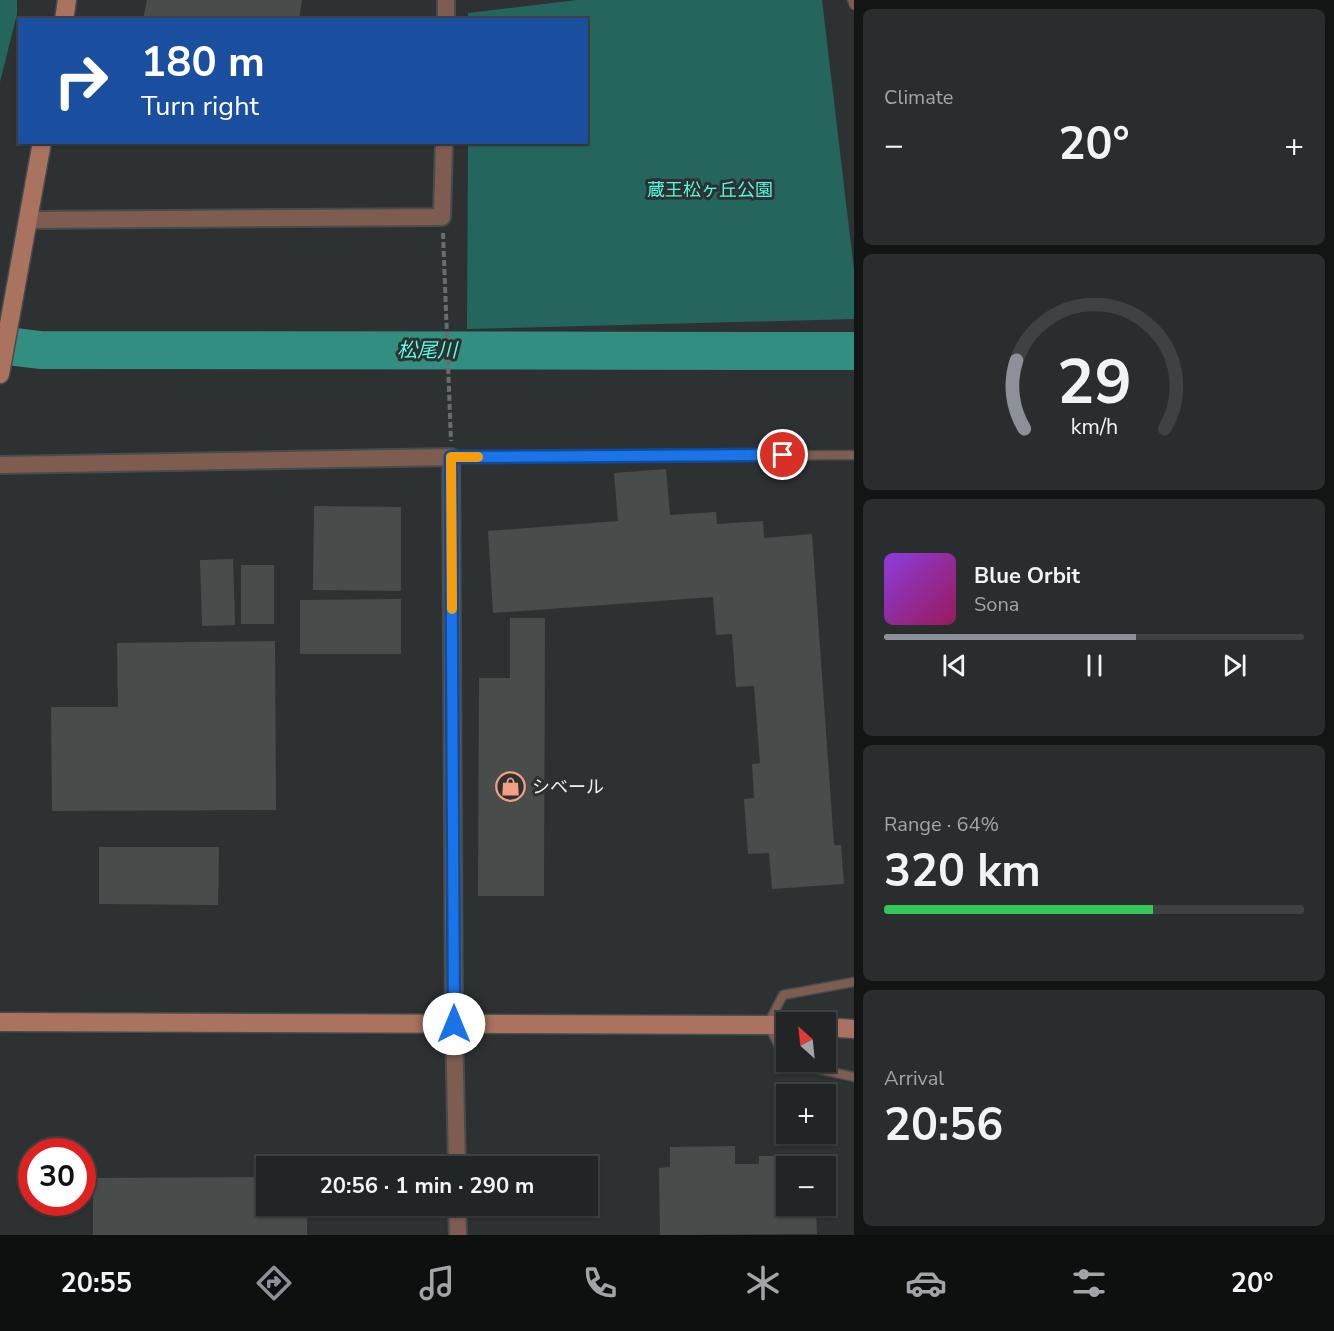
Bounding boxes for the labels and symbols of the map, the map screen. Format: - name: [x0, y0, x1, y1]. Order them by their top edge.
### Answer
- park label: 蔵王松ヶ丘公園: [647, 178, 773, 202]
- water label: 松尾川: [397, 337, 459, 364]
- pin: [757, 429, 808, 480]
- shop icon: シベール: [495, 771, 527, 803]
- place label: シベール: [532, 775, 604, 799]
- position arrow: [422, 992, 486, 1056]
- north arrow: [776, 1012, 836, 1072]
- speed limit sign: 30: [18, 1138, 96, 1216]

